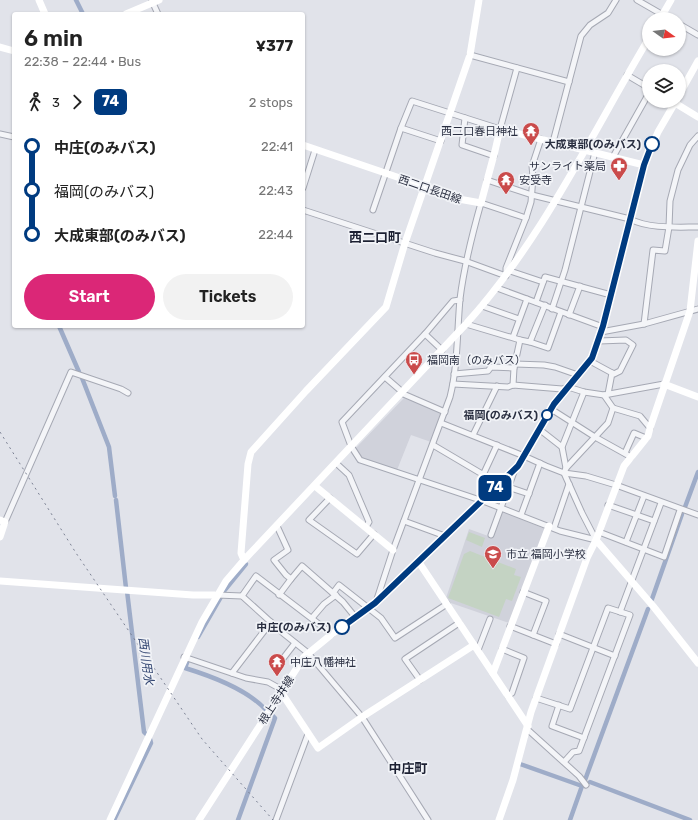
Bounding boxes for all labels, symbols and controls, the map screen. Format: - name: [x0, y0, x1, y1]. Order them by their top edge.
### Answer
- north arrow: [642, 12, 686, 56]
- map controls: [642, 12, 686, 108]
- text: 6 min: [24, 25, 83, 52]
- text: ¥377: [256, 37, 293, 55]
- text: 22:38 – 22:44 · Bus: [24, 54, 141, 69]
- button: layers: [642, 64, 686, 108]
- icon: walk: [24, 91, 46, 113]
- icon: forward: [66, 91, 88, 113]
- text: 74: [102, 93, 119, 110]
- text: 3: [52, 95, 60, 110]
- text: 2 stops: [249, 95, 293, 110]
- temple icon: 西二口春日神社: [521, 121, 541, 146]
- place label: 西二口春日神社: [441, 125, 518, 138]
- marker: 大成東部(のみバス): [644, 136, 660, 152]
- place label: 大成東部(のみバス): [545, 138, 641, 151]
- text: 中庄(のみバス): [54, 139, 156, 157]
- text: 22:41: [261, 139, 293, 154]
- pharmacy icon: サンライト薬局: [609, 156, 629, 181]
- place label: サンライト薬局: [529, 160, 606, 173]
- temple icon: 安受寺: [496, 170, 516, 195]
- street label: 西二口長田線: [397, 173, 463, 206]
- place label: 安受寺: [519, 174, 552, 187]
- text: 福岡(のみバス): [54, 183, 154, 201]
- text: 22:43: [259, 183, 293, 198]
- text: 大成東部(のみバス): [54, 227, 186, 245]
- text: 22:44: [258, 227, 293, 242]
- district label: 西二口町: [349, 230, 401, 245]
- button: Start: [24, 274, 155, 320]
- button: Tickets: [163, 274, 293, 320]
- bus stop icon: 福岡南（のみバス）: [404, 350, 424, 375]
- place label: 福岡南（のみバス）: [427, 354, 526, 367]
- place label: 福岡(のみバス): [464, 409, 538, 422]
- marker: 福岡(のみバス): [541, 409, 553, 421]
- line badge: 74: [477, 475, 513, 501]
- text: 74: [486, 479, 504, 496]
- school or university icon: 市立 福岡小学校: [483, 544, 503, 569]
- place label: 市立 福岡小学校: [506, 548, 586, 561]
- marker: 中庄(のみバス): [334, 619, 350, 635]
- place label: 中庄(のみバス): [257, 621, 331, 634]
- water label: 西川用水: [136, 636, 157, 688]
- temple icon: 中庄八幡神社: [267, 652, 287, 677]
- place label: 中庄八幡神社: [290, 656, 356, 669]
- street label: 根上寺井線: [256, 674, 297, 727]
- district label: 中庄町: [388, 761, 428, 776]

